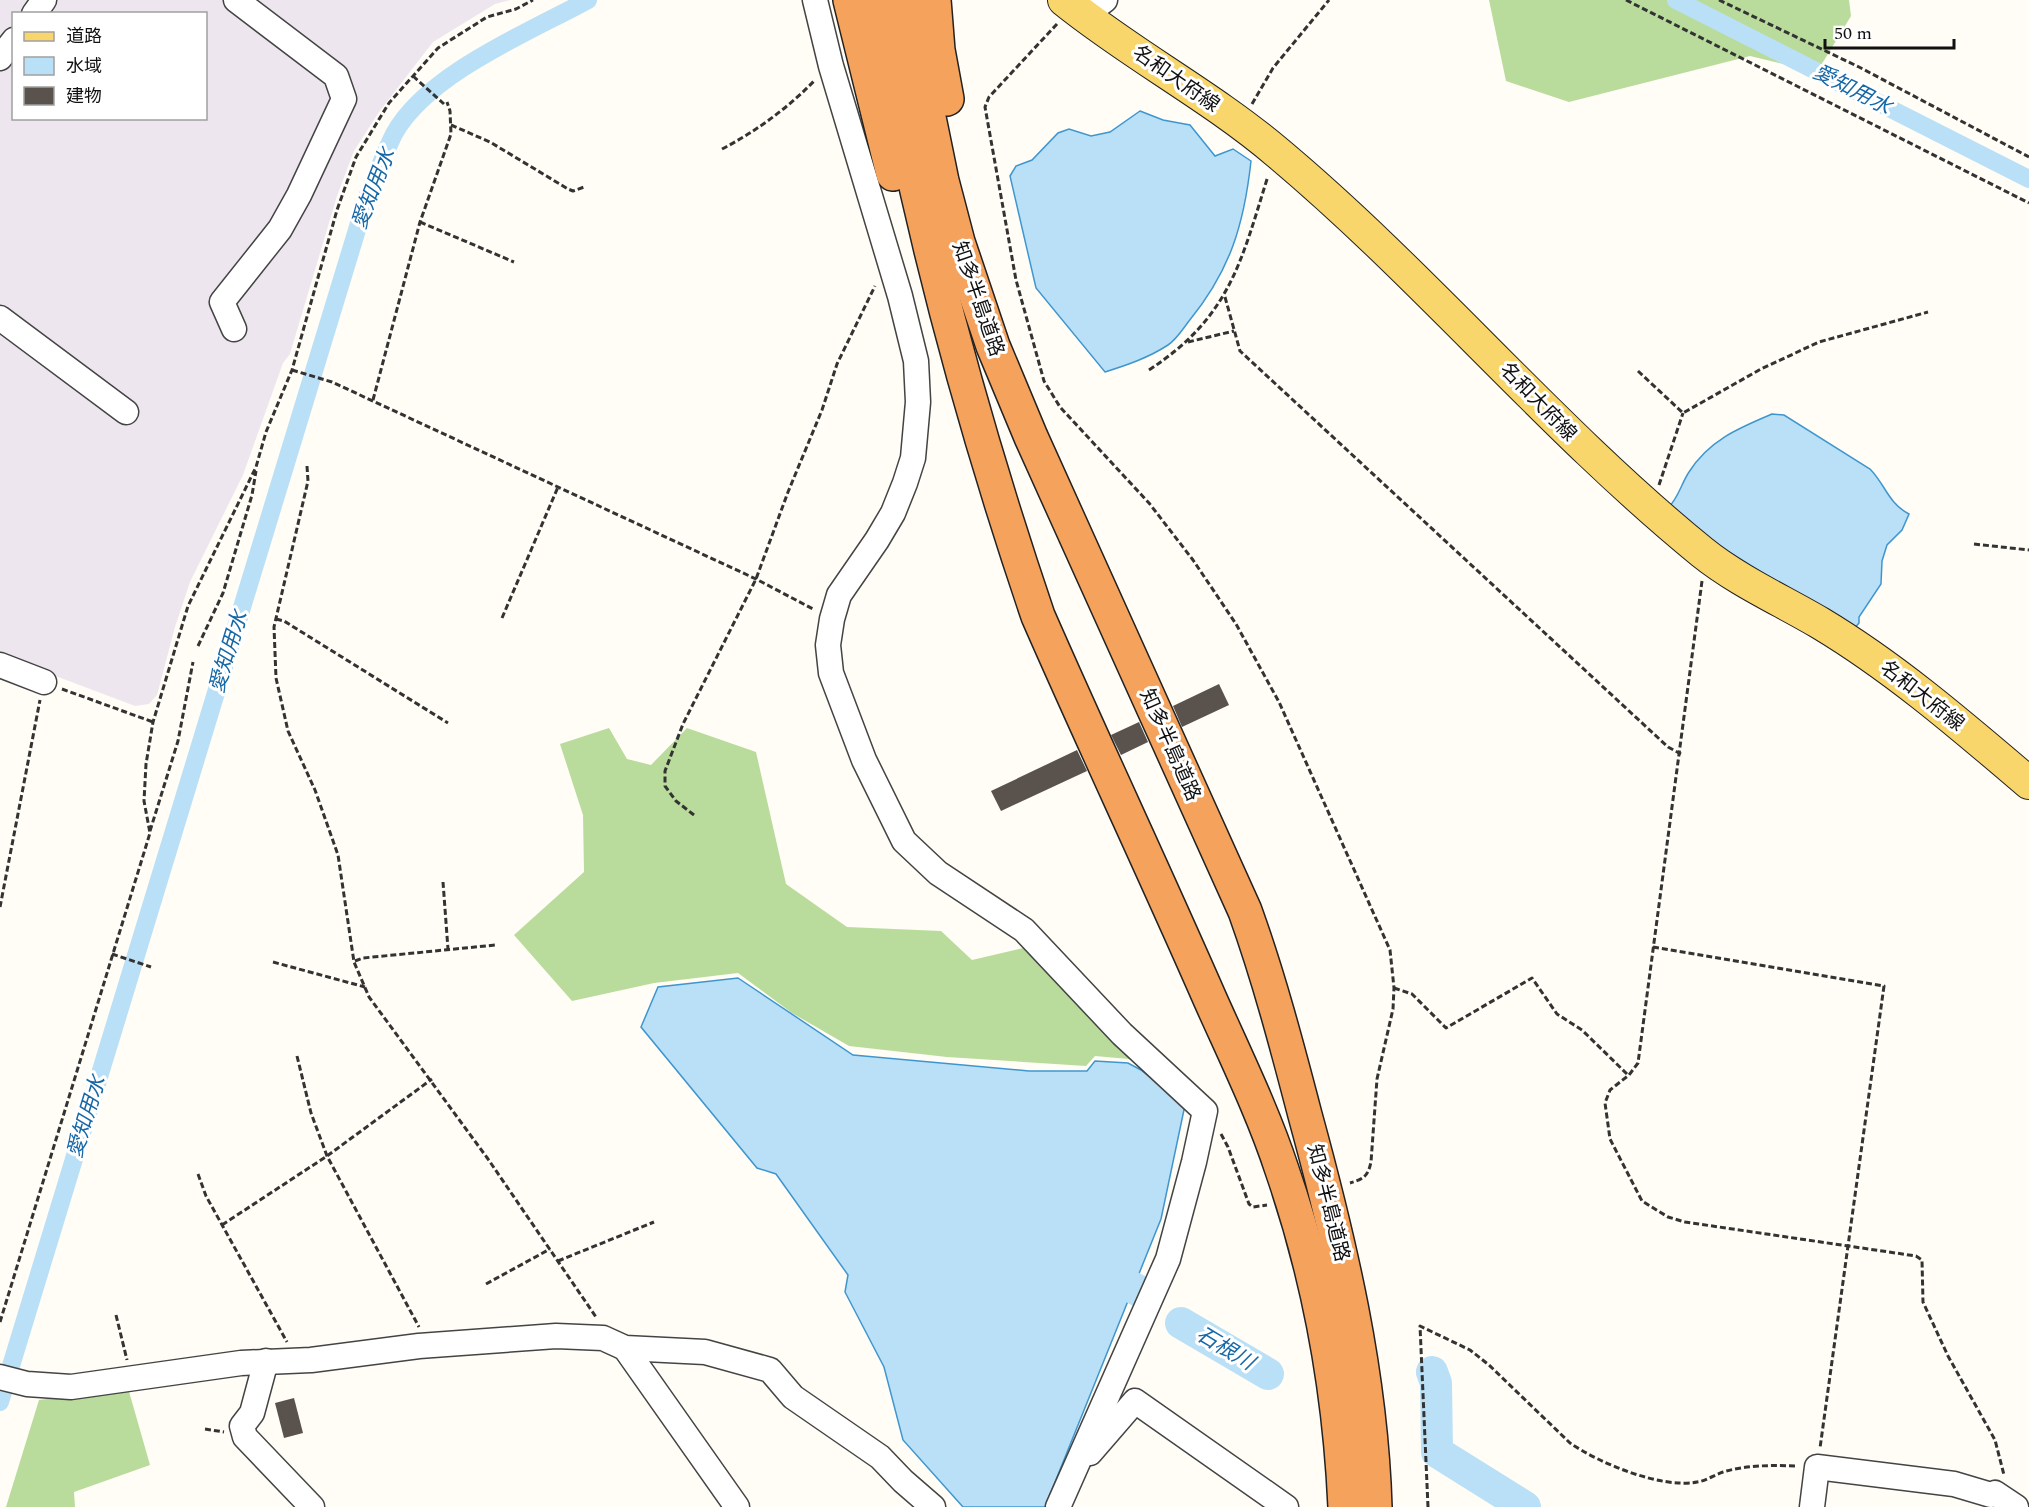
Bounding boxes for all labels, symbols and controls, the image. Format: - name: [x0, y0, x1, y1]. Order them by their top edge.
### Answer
- legend: [12, 12, 207, 120]
- scale bar: [1825, 12, 1954, 50]
- text: 50 m: [1834, 20, 1872, 47]
- text: 道路: [66, 23, 102, 50]
- street label: 名和大府線: [1126, 38, 1226, 120]
- text: 水域: [66, 53, 102, 80]
- water label: 愛知用水: [1807, 57, 1898, 124]
- text: 建物: [66, 83, 102, 110]
- water label: 愛知用水: [344, 142, 405, 234]
- street label: 知多半島道路: [944, 237, 1012, 361]
- street label: 名和大府線: [1492, 356, 1584, 448]
- water label: 愛知用水: [201, 605, 257, 697]
- street label: 名和大府線: [1873, 653, 1971, 739]
- street label: 知多半島道路: [1132, 684, 1208, 806]
- water label: 愛知用水: [59, 1070, 115, 1162]
- street label: 知多半島道路: [1299, 1141, 1357, 1265]
- water label: 石根川: [1190, 1319, 1262, 1380]

